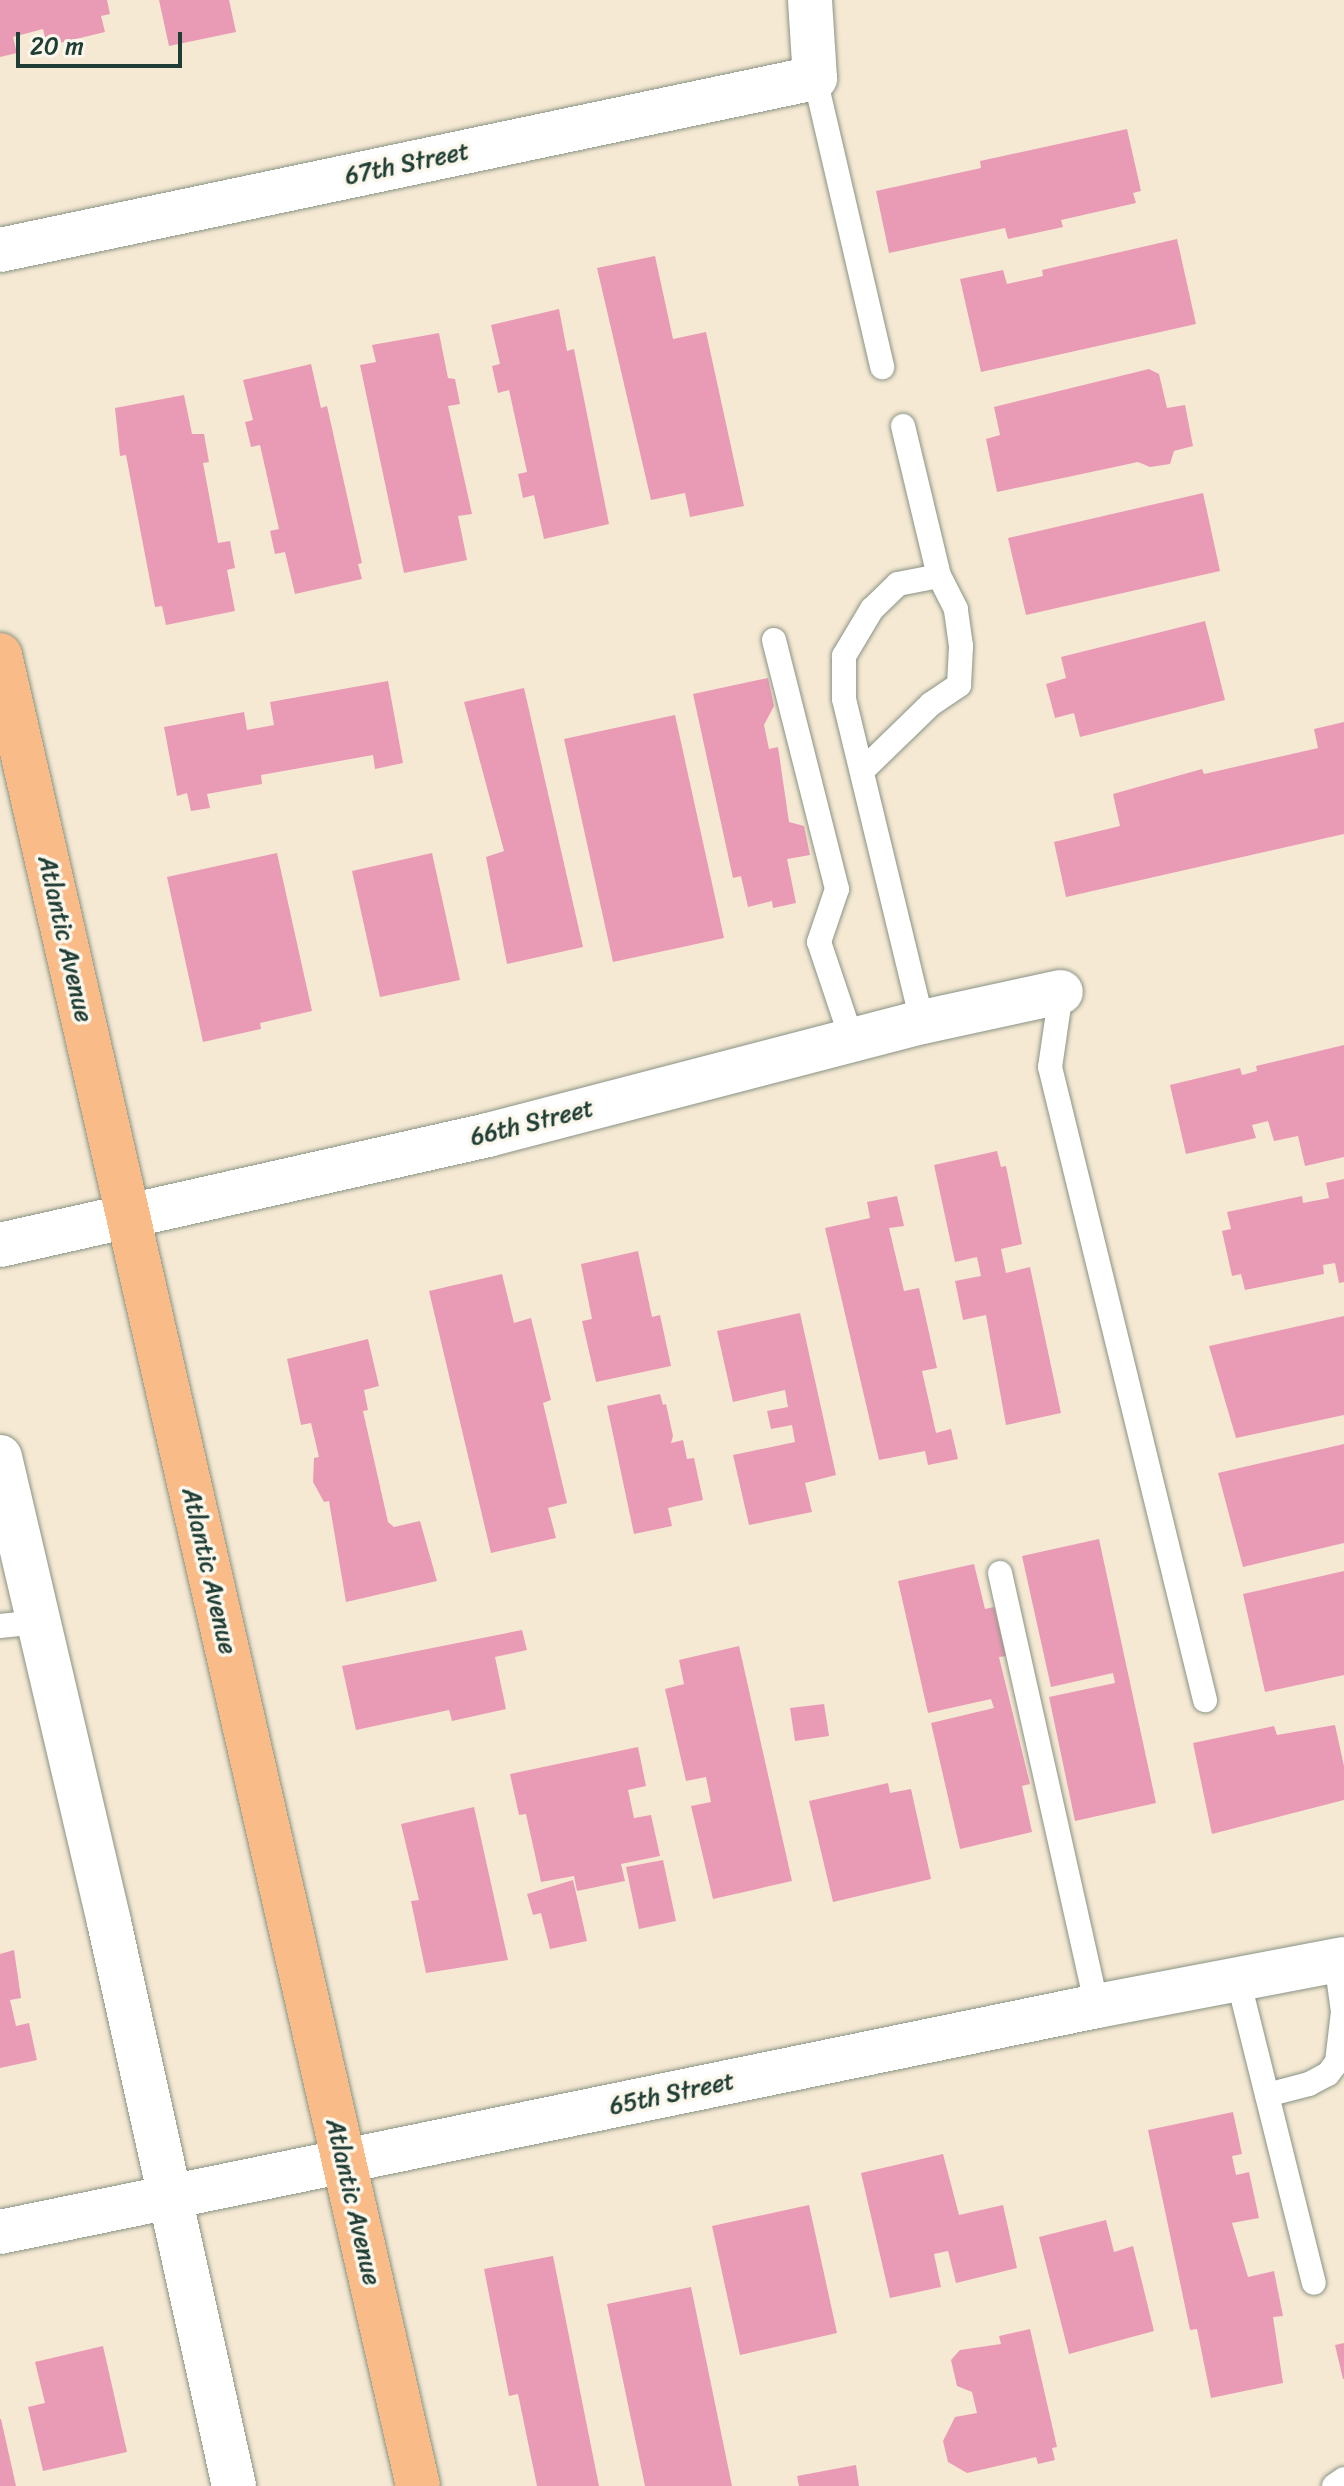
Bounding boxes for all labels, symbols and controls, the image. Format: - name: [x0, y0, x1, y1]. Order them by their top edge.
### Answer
- scale bar: [20, 16, 186, 66]
- text: 20 m: [30, 25, 84, 67]
- street label: 67th Street: [342, 137, 472, 191]
- street label: Atlantic Avenue: [32, 853, 98, 1025]
- street label: 66th Street: [467, 1094, 597, 1152]
- street label: Atlantic Avenue: [176, 1485, 242, 1657]
- street label: 65th Street: [607, 2067, 737, 2121]
- street label: Atlantic Avenue: [320, 2116, 386, 2288]

